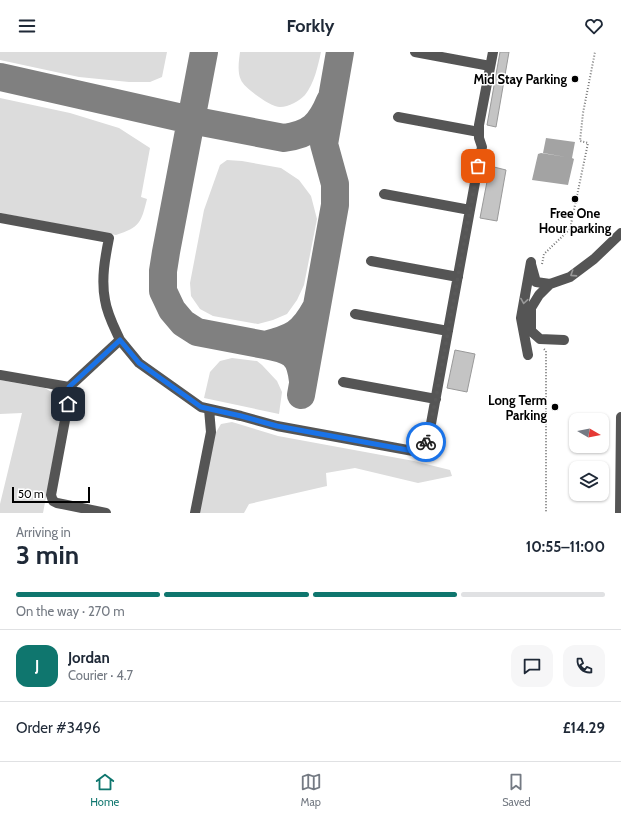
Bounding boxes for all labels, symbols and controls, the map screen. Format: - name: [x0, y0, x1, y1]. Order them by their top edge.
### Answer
- icon: menu: [16, 15, 38, 37]
- text: Forkly: [286, 15, 335, 37]
- icon: heart: [583, 15, 605, 37]
- place label: Mid Stay Parking: [473, 71, 567, 87]
- marker: Mid Stay Parking: [570, 74, 580, 84]
- pin: [461, 149, 495, 183]
- icon: bag: [467, 155, 489, 177]
- marker: Free One Hour parking: [570, 194, 580, 204]
- place label: Free One Hour parking: [539, 205, 612, 236]
- one-way arrow: [571, 269, 578, 276]
- one-way arrow: [520, 298, 529, 304]
- pin: [51, 387, 85, 421]
- place label: Long Term Parking: [488, 392, 547, 423]
- icon: home: [57, 393, 79, 415]
- marker: Long Term Parking: [550, 402, 560, 412]
- north arrow: [569, 413, 609, 453]
- map controls: [569, 413, 609, 501]
- courier: [406, 422, 446, 462]
- icon: bike: [415, 431, 437, 453]
- button: layers: [569, 461, 609, 501]
- scale bar: [12, 485, 90, 504]
- text: 50 m: [18, 487, 44, 501]
- text: Arriving in: [16, 524, 71, 540]
- text: 10:55–11:00: [526, 538, 605, 556]
- text: 3 min: [16, 539, 79, 571]
- text: On the way · 270 m: [16, 603, 125, 619]
- button: chat: [511, 645, 553, 687]
- button: phone: [563, 645, 605, 687]
- text: Jordan: [68, 649, 110, 667]
- text: J: [35, 657, 39, 675]
- text: Courier · 4.7: [68, 667, 133, 683]
- text: Order #3496: [16, 719, 101, 737]
- text: £14.29: [563, 719, 605, 737]
- tab: Home: [90, 771, 119, 809]
- tab: Map: [300, 771, 322, 809]
- tab: Saved: [502, 771, 531, 809]

